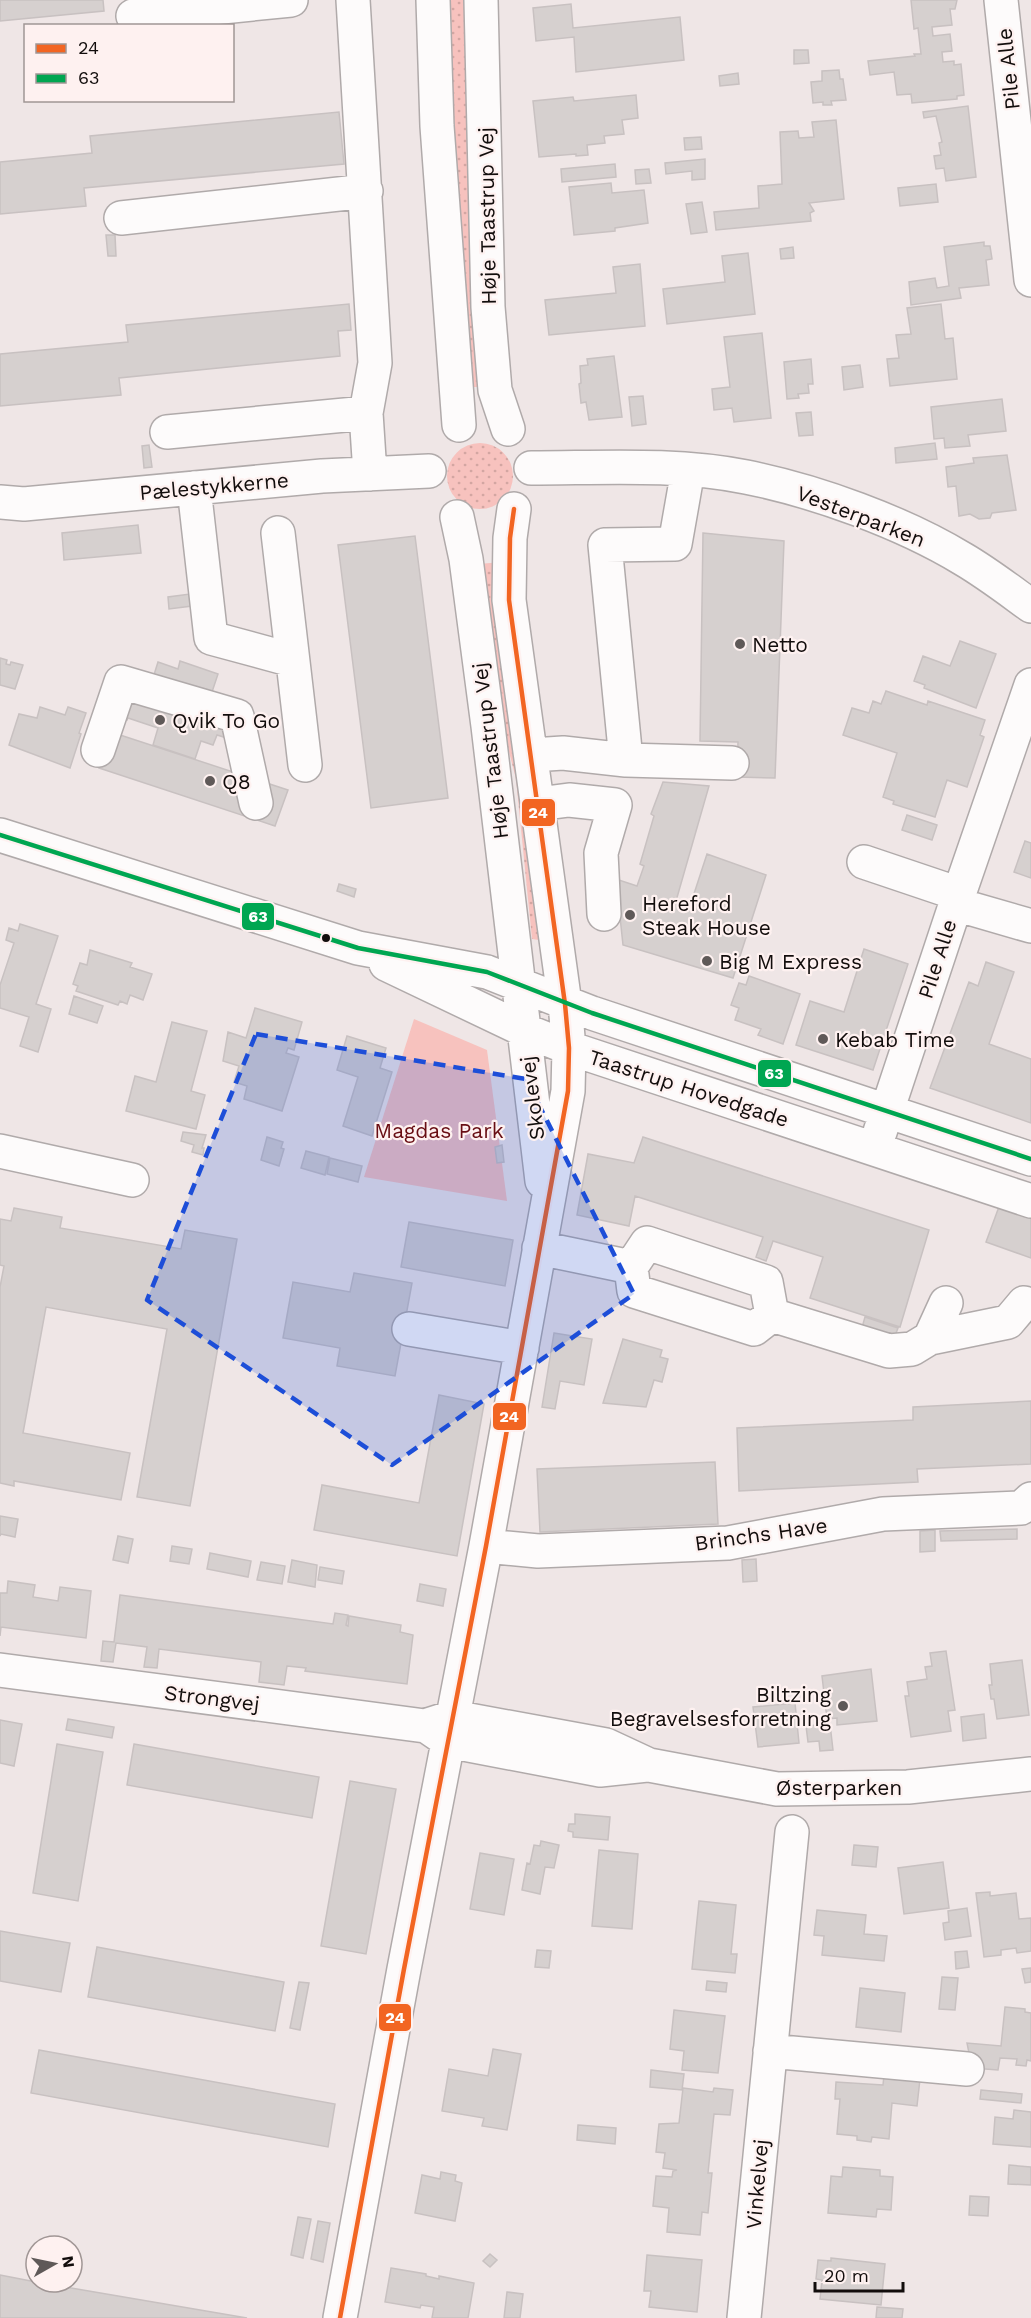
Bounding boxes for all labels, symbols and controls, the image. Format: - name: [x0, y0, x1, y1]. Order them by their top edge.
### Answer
- legend: [24, 24, 234, 102]
- street label: Pile Alle: [991, 27, 1025, 111]
- text: 24: [78, 37, 99, 58]
- text: 63: [78, 67, 99, 88]
- street label: Høje Taastrup Vej: [473, 127, 501, 305]
- street label: Pælestykkerne: [138, 467, 290, 505]
- street label: Vesterparken: [793, 480, 929, 552]
- place label: Netto: [752, 632, 808, 657]
- marker: Netto: [733, 637, 747, 651]
- street label: Høje Taastrup Vej: [467, 661, 513, 841]
- place label: Qvik To Go: [172, 708, 280, 733]
- marker: Qvik To Go: [153, 713, 167, 727]
- place label: Q8: [222, 769, 251, 794]
- marker: Q8: [203, 774, 217, 788]
- line badge: 24: [521, 798, 556, 827]
- text: 24: [528, 803, 548, 822]
- place label: Hereford Steak House: [642, 891, 771, 940]
- line badge: 63: [241, 902, 275, 931]
- text: 63: [248, 907, 268, 926]
- marker: Hereford Steak House: [623, 908, 637, 922]
- street label: Pile Alle: [912, 916, 962, 1002]
- unlabelled marker: [320, 932, 332, 944]
- place label: Big M Express: [719, 949, 862, 974]
- marker: Big M Express: [700, 954, 714, 968]
- place label: Kebab Time: [835, 1027, 955, 1052]
- marker: Kebab Time: [816, 1032, 830, 1046]
- street label: Taastrup Hovedgade: [586, 1044, 792, 1132]
- street label: Skolevej: [514, 1055, 550, 1141]
- line badge: 63: [757, 1059, 792, 1088]
- text: 63: [764, 1064, 784, 1083]
- park label: Magdas Park: [374, 1118, 504, 1143]
- line badge: 24: [492, 1402, 527, 1431]
- text: 24: [499, 1407, 519, 1426]
- street label: Brinchs Have: [693, 1512, 829, 1556]
- street label: Strongvej: [163, 1680, 261, 1716]
- place label: Biltzing Begravelsesforretning: [610, 1682, 832, 1731]
- marker: Biltzing Begravelsesforretning: [836, 1699, 850, 1713]
- street label: Østerparken: [776, 1775, 902, 1800]
- line badge: 24: [378, 2003, 412, 2032]
- text: 24: [385, 2008, 405, 2027]
- street label: Vinkelvej: [741, 2138, 773, 2230]
- north arrow: [24, 2234, 84, 2294]
- text: N: [58, 2254, 79, 2269]
- scale bar: [815, 2255, 904, 2293]
- text: 20 m: [824, 2265, 869, 2286]

